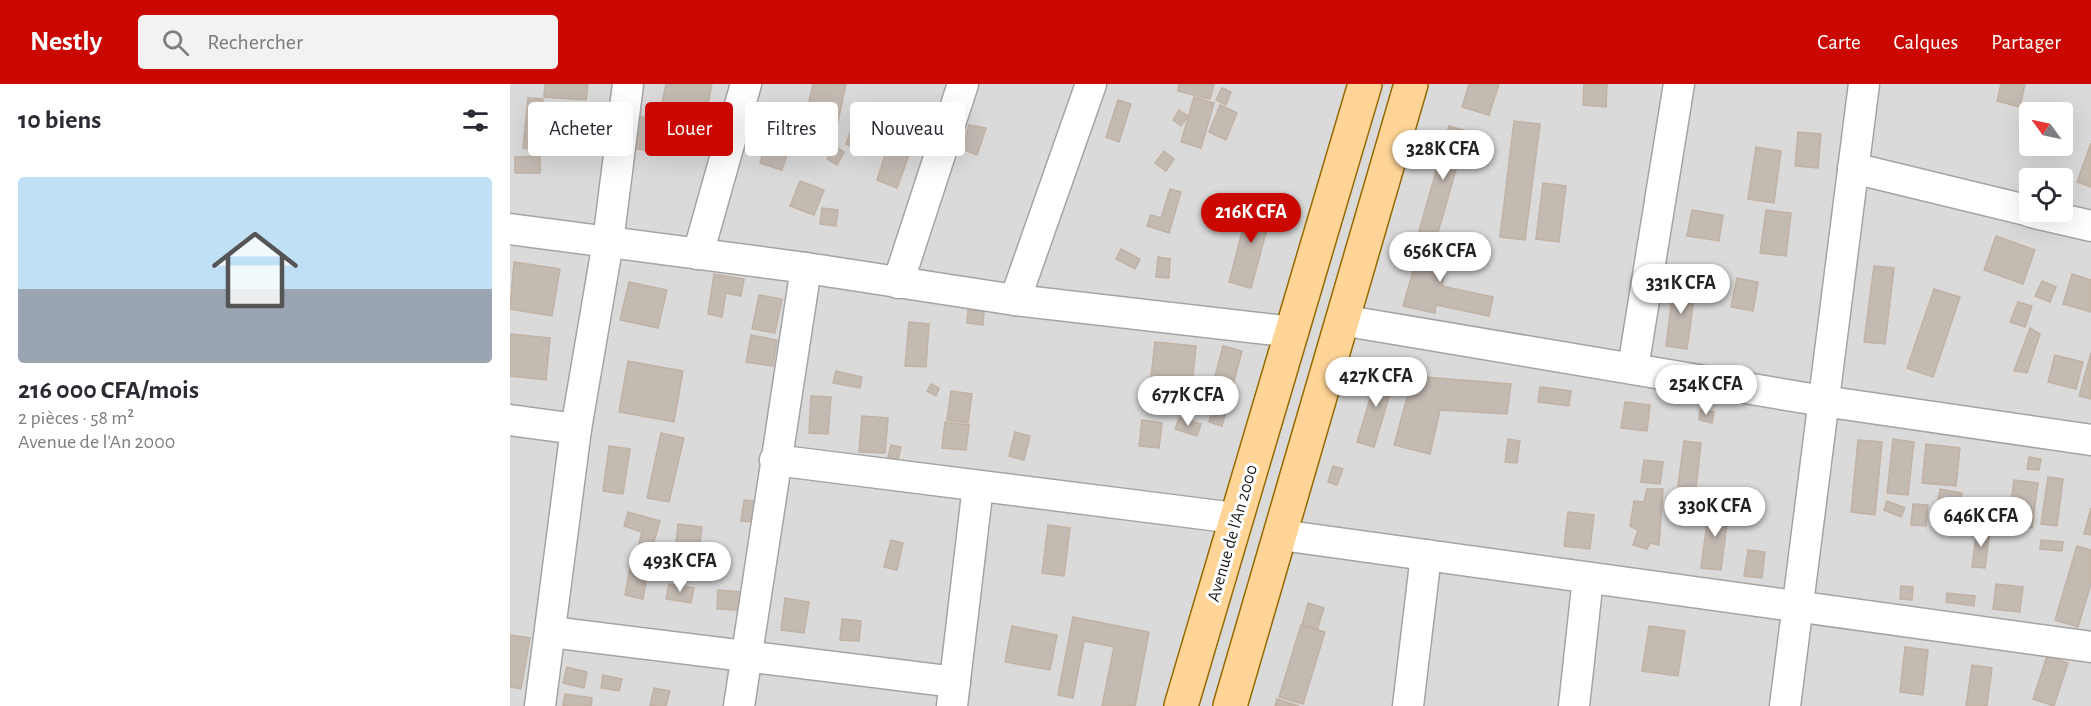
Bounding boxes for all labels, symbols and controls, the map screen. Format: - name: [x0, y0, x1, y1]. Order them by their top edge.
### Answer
- search box: [138, 15, 558, 69]
- icon: search: [159, 26, 192, 59]
- text: Nestly: [30, 28, 102, 56]
- text: Rechercher: [207, 31, 303, 53]
- text: Carte: [1817, 32, 1861, 53]
- text: Calques: [1894, 32, 1958, 53]
- text: Partager: [1991, 32, 2061, 53]
- chip: Acheter: [528, 102, 633, 156]
- chip: Louer: [645, 102, 733, 156]
- chip: Filtres: [745, 102, 838, 156]
- chip: Nouveau: [850, 102, 965, 156]
- north arrow: [2019, 102, 2073, 156]
- map controls: [2019, 102, 2073, 222]
- icon: filters: [459, 104, 492, 137]
- text: 10 biens: [18, 107, 101, 133]
- pin: 328K CFA: [1381, 130, 1505, 181]
- text: 328K CFA: [1406, 139, 1480, 159]
- button: locate: [2019, 168, 2073, 222]
- pin: 216K CFA: [1189, 193, 1313, 244]
- text: 216K CFA: [1215, 202, 1287, 222]
- icon: home: [201, 216, 309, 324]
- pin: 656K CFA: [1378, 232, 1502, 283]
- text: 656K CFA: [1403, 241, 1477, 261]
- pin: 331K CFA: [1619, 264, 1743, 315]
- text: 331K CFA: [1646, 273, 1716, 293]
- pin: 427K CFA: [1314, 357, 1438, 408]
- pin: 254K CFA: [1644, 365, 1768, 416]
- text: 427K CFA: [1339, 366, 1413, 386]
- text: 254K CFA: [1669, 374, 1743, 394]
- pin: 677K CFA: [1126, 376, 1250, 427]
- text: 216 000 CFA/mois: [18, 377, 199, 403]
- text: 677K CFA: [1152, 385, 1224, 405]
- text: 2 pièces · 58 m²: [18, 408, 134, 428]
- text: Avenue de l'An 2000: [18, 432, 175, 452]
- street label: Avenue de l'An 2000: [1205, 463, 1261, 604]
- pin: 330K CFA: [1653, 487, 1777, 538]
- text: 330K CFA: [1678, 496, 1752, 516]
- pin: 646K CFA: [1919, 497, 2043, 548]
- text: 646K CFA: [1943, 506, 2019, 526]
- pin: 493K CFA: [618, 542, 742, 593]
- text: 493K CFA: [643, 551, 717, 571]

